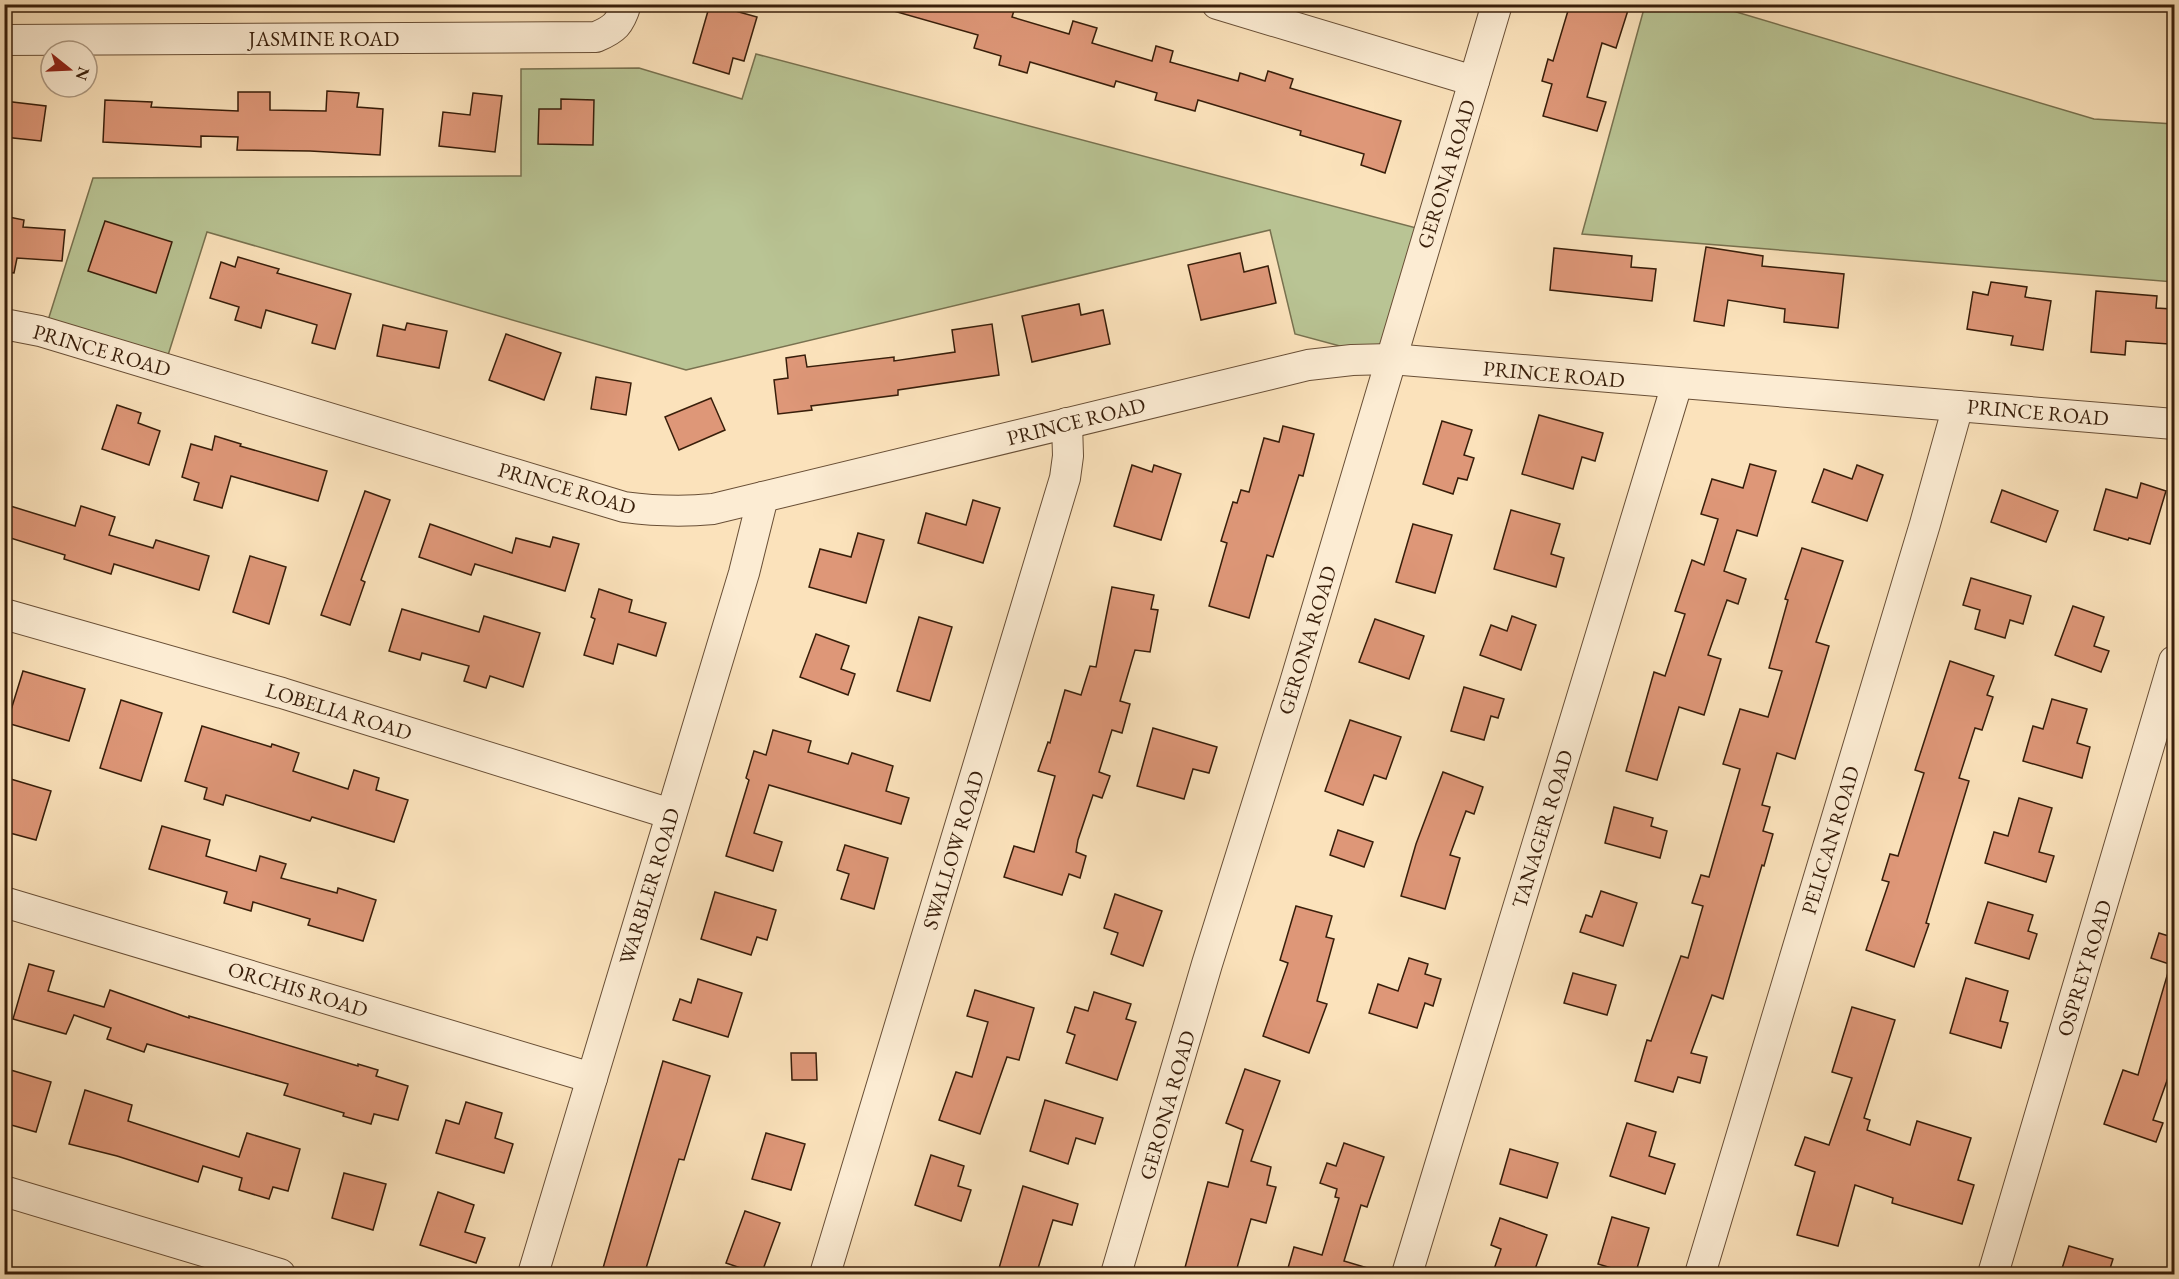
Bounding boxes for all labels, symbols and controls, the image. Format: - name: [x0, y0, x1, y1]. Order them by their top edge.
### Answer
- street label: JASMINE ROAD: [247, 25, 400, 52]
- north arrow: [39, 39, 99, 99]
- text: N: [71, 64, 95, 83]
- street label: GERONA ROAD: [1411, 96, 1482, 252]
- street label: PRINCE ROAD: [30, 317, 174, 383]
- street label: PRINCE ROAD: [1482, 354, 1626, 394]
- street label: PRINCE ROAD: [1004, 391, 1148, 451]
- street label: PRINCE ROAD: [1966, 392, 2110, 432]
- street label: PRINCE ROAD: [495, 455, 639, 521]
- street label: GERONA ROAD: [1272, 562, 1343, 718]
- street label: LOBELIA ROAD: [263, 676, 415, 746]
- street label: TANAGER ROAD: [1505, 746, 1579, 912]
- street label: PELICAN ROAD: [1795, 762, 1865, 918]
- street label: SWALLOW ROAD: [916, 767, 990, 933]
- street label: WARBLER ROAD: [612, 804, 686, 968]
- street label: OSPREY ROAD: [2050, 896, 2118, 1040]
- street label: ORCHIS ROAD: [225, 955, 371, 1023]
- street label: GERONA ROAD: [1133, 1027, 1201, 1183]

